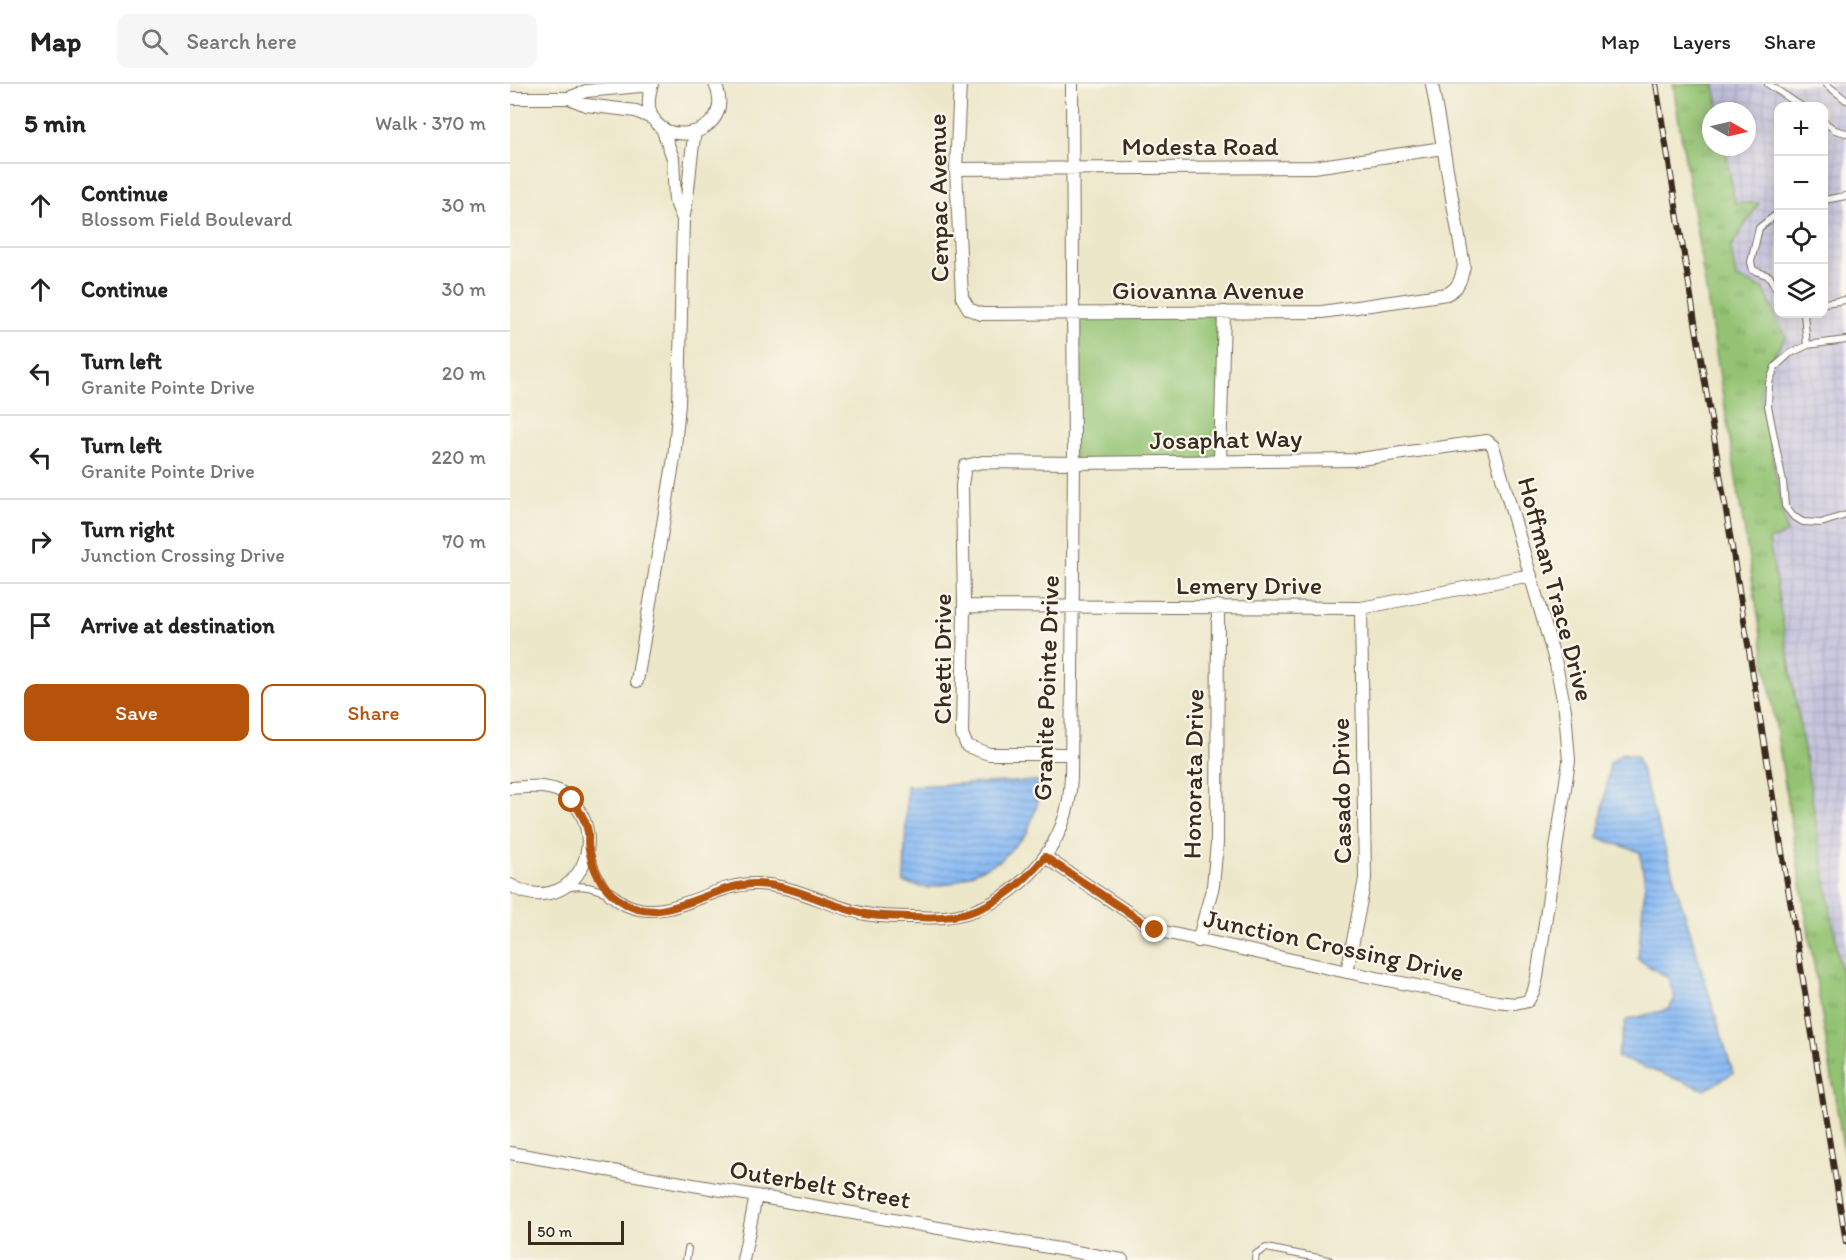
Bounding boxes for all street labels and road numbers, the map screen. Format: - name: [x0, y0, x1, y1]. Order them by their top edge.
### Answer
- street label: Cenpac Avenue: [921, 113, 955, 283]
- street label: Modesta Road: [1121, 130, 1279, 162]
- street label: Giovanna Avenue: [1112, 274, 1304, 306]
- street label: Josaphat Way: [1149, 422, 1303, 456]
- street label: Hoffman Trace Drive: [1511, 473, 1601, 705]
- street label: Lemery Drive: [1176, 569, 1322, 601]
- street label: Granite Pointe Drive: [1026, 575, 1066, 801]
- street label: Chetti Drive: [926, 593, 958, 725]
- street label: Honorata Drive: [1176, 689, 1210, 859]
- street label: Casado Drive: [1324, 718, 1358, 864]
- street label: Junction Crossing Drive: [1201, 902, 1467, 988]
- street label: Outerbelt Street: [727, 1152, 913, 1216]

